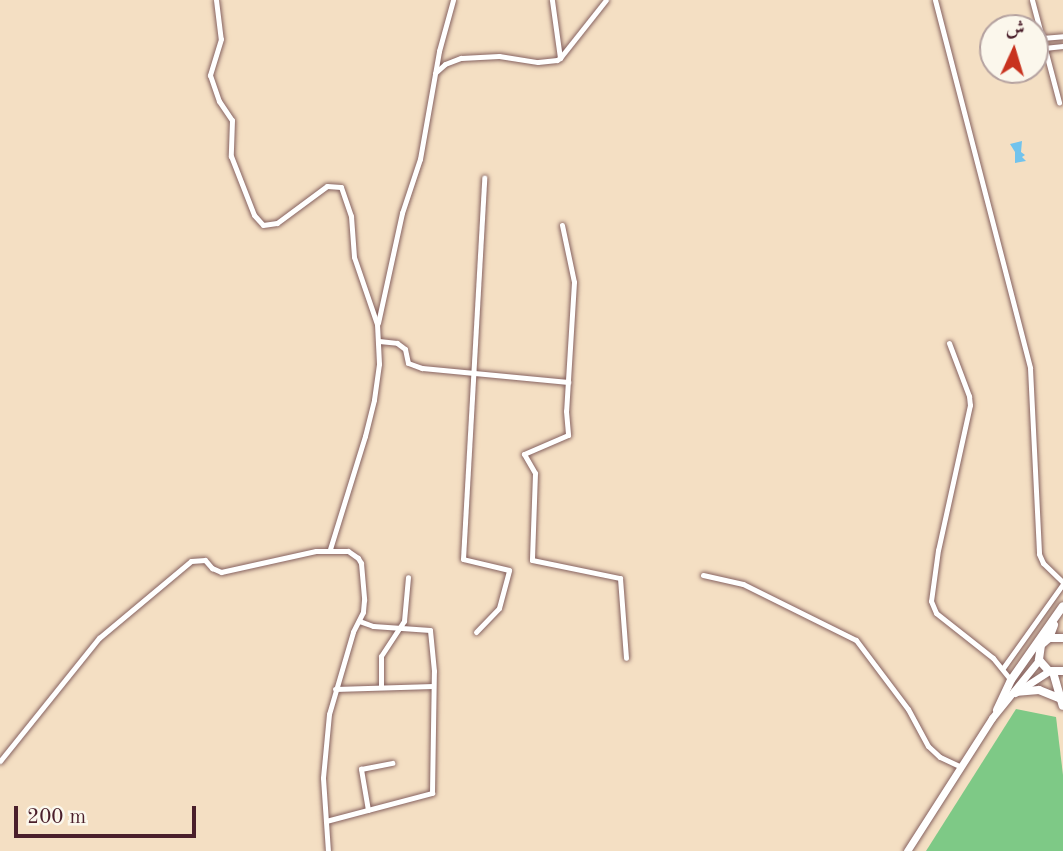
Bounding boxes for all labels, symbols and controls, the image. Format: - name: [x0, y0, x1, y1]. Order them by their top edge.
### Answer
- north arrow: [979, 14, 1049, 84]
- text: ش: [1005, 19, 1025, 40]
- scale bar: [18, 792, 200, 836]
- text: 200 m: [27, 807, 86, 828]

